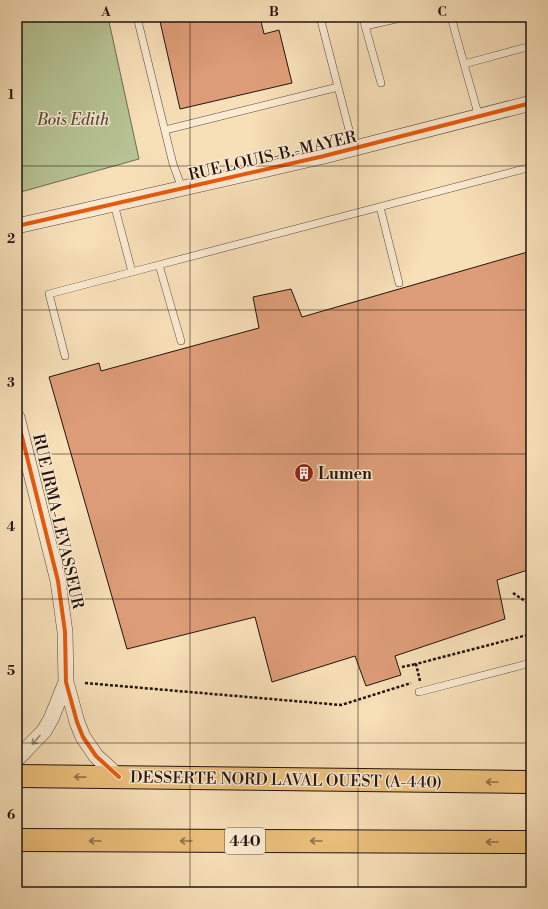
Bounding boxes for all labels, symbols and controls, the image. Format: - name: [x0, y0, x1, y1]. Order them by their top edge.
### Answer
- text: A: [100, 4, 111, 20]
- text: B: [269, 4, 279, 20]
- text: C: [437, 4, 447, 20]
- text: 1: [8, 87, 15, 103]
- park label: Bois Edith: [36, 110, 109, 130]
- street label: RUE LOUIS-B.-MAYER: [186, 127, 359, 185]
- text: 2: [7, 231, 15, 247]
- text: 3: [7, 375, 15, 391]
- street label: RUE IRMA-LEVASSEUR: [28, 432, 88, 611]
- building icon: Lumen: [293, 462, 315, 484]
- place label: Lumen: [318, 464, 372, 484]
- text: 4: [7, 519, 16, 535]
- text: 5: [7, 663, 15, 679]
- one-way arrow: [31, 735, 40, 745]
- street label: DESSERTE NORD LAVAL OUEST (A-440): [130, 767, 442, 793]
- one-way arrow: [74, 773, 87, 781]
- one-way arrow: [486, 778, 499, 786]
- text: 6: [7, 807, 15, 823]
- road number: 440: [225, 828, 265, 854]
- one-way arrow: [89, 837, 102, 845]
- one-way arrow: [180, 837, 193, 845]
- one-way arrow: [310, 837, 323, 845]
- one-way arrow: [486, 838, 499, 846]

